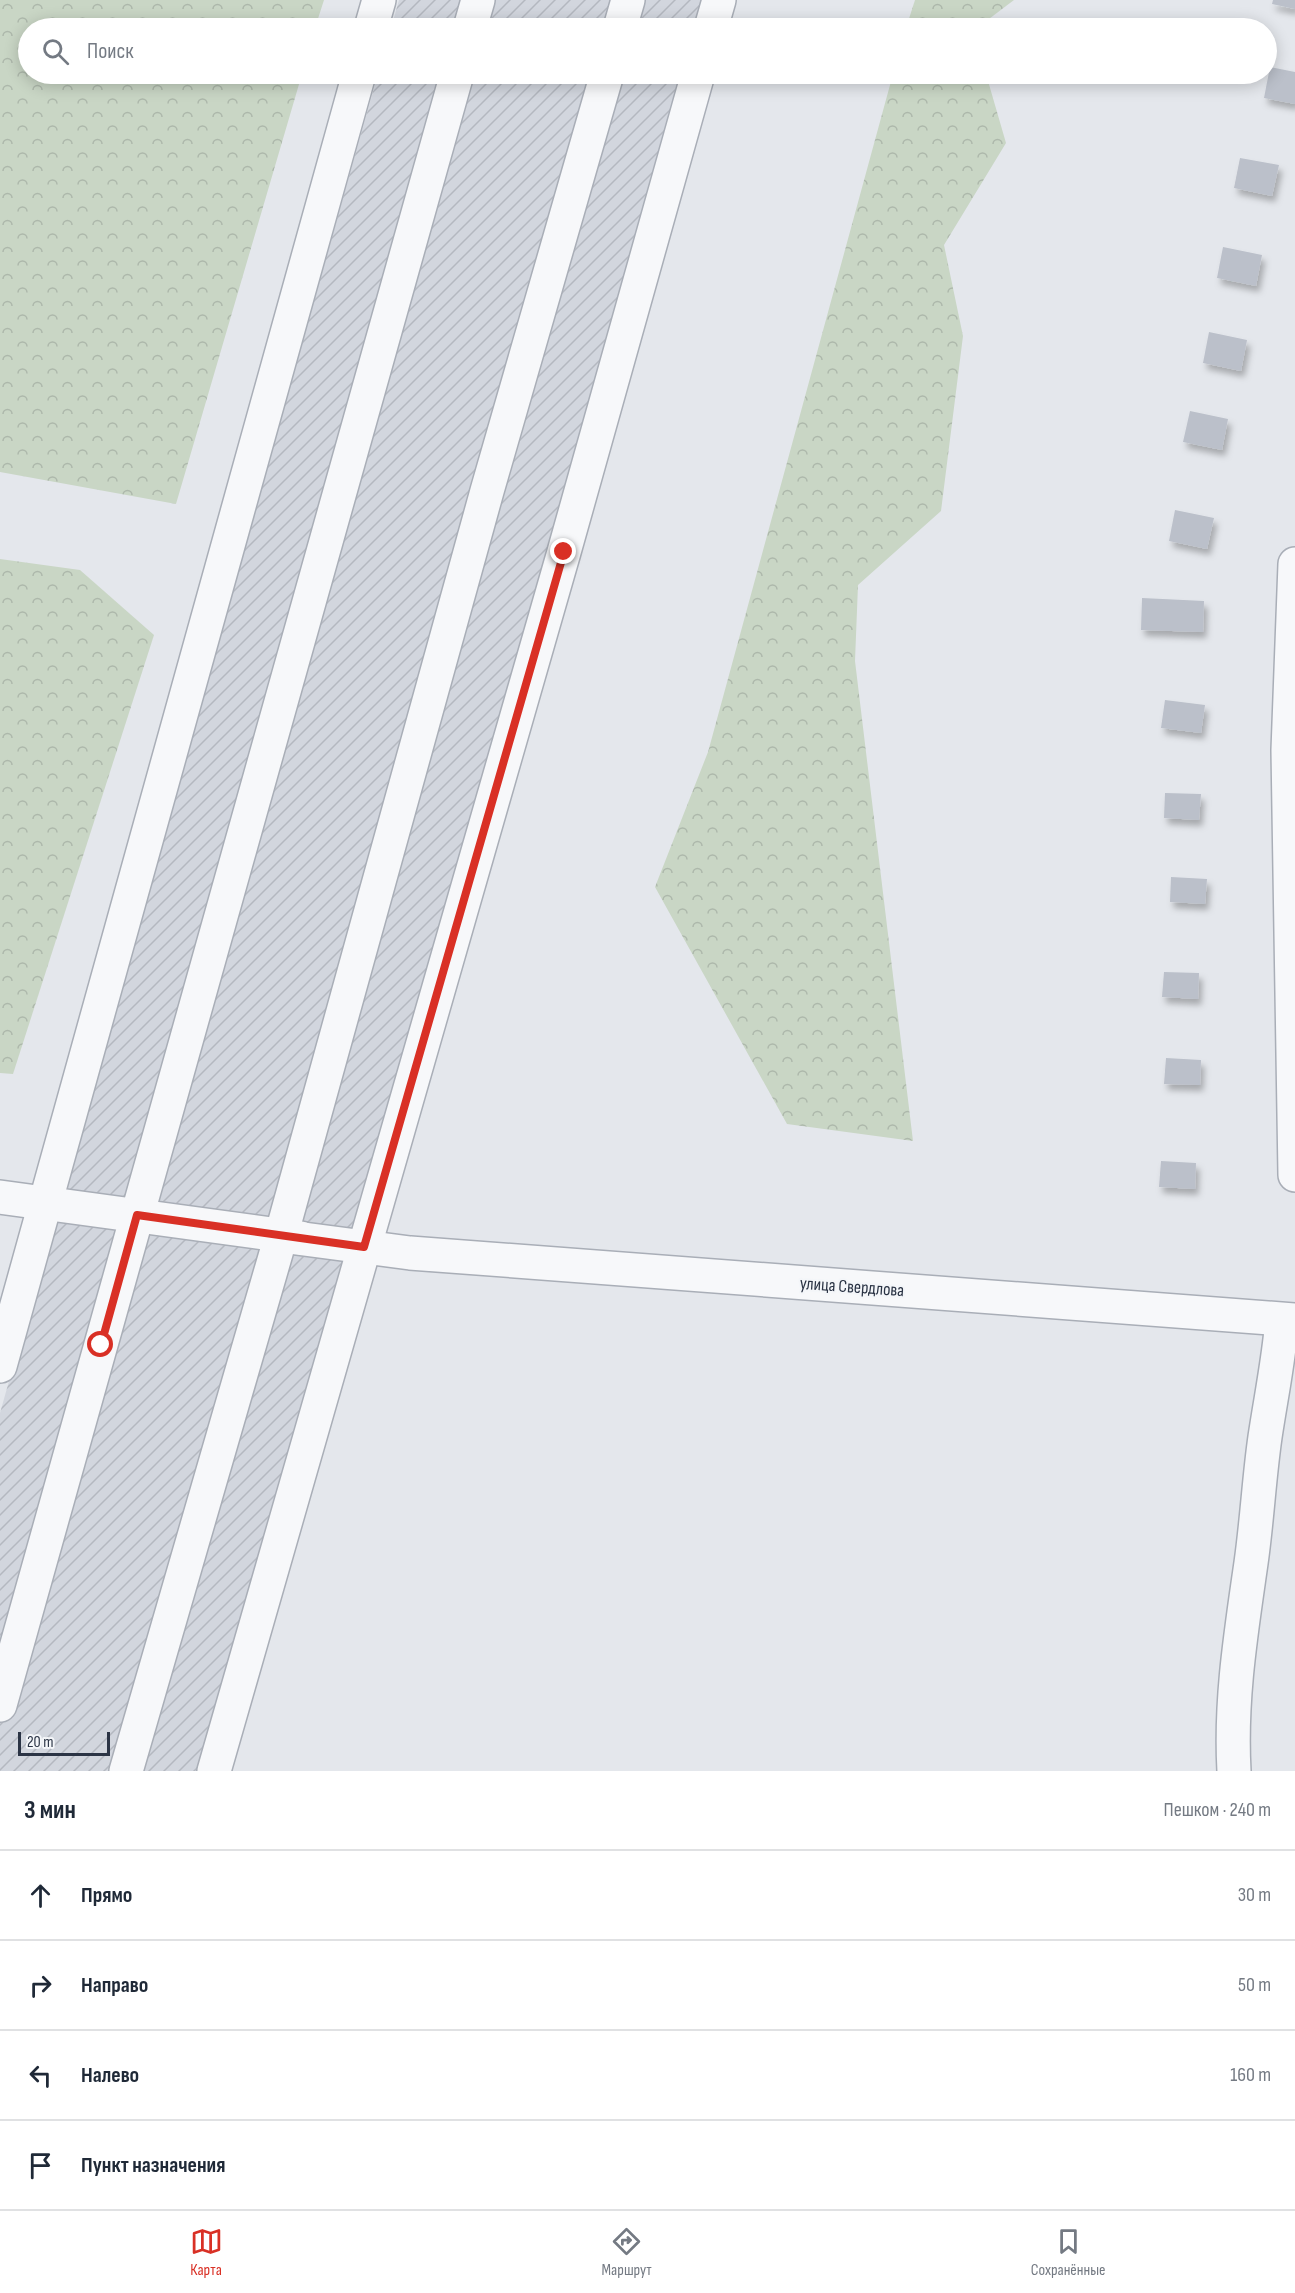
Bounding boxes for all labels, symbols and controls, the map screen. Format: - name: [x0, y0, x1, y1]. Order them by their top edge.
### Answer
- search box: [18, 18, 1277, 84]
- icon: search: [39, 35, 72, 68]
- text: Поиск: [87, 38, 133, 65]
- route end: [550, 538, 576, 564]
- street label: улица Свердлова: [799, 1273, 905, 1301]
- route start: [87, 1331, 113, 1357]
- scale bar: [18, 1729, 110, 1756]
- text: 20 m: [27, 1733, 54, 1752]
- text: 3 мин: [24, 1795, 76, 1826]
- text: Пешком · 240 m: [1164, 1798, 1271, 1822]
- icon: ahead: [24, 1879, 57, 1912]
- text: Прямо: [81, 1882, 132, 1909]
- text: 30 m: [1238, 1883, 1271, 1907]
- icon: right: [24, 1969, 57, 2002]
- text: Направо: [81, 1972, 148, 1999]
- text: 50 m: [1238, 1973, 1271, 1997]
- icon: left: [24, 2059, 57, 2092]
- text: Налево: [81, 2062, 139, 2089]
- text: 160 m: [1230, 2063, 1271, 2087]
- icon: arrive: [24, 2149, 57, 2182]
- text: Пункт назначения: [81, 2152, 225, 2179]
- tab: Карта: [190, 2225, 223, 2280]
- tab: Маршрут: [602, 2225, 652, 2280]
- tab: Сохранённые: [1031, 2225, 1105, 2280]

